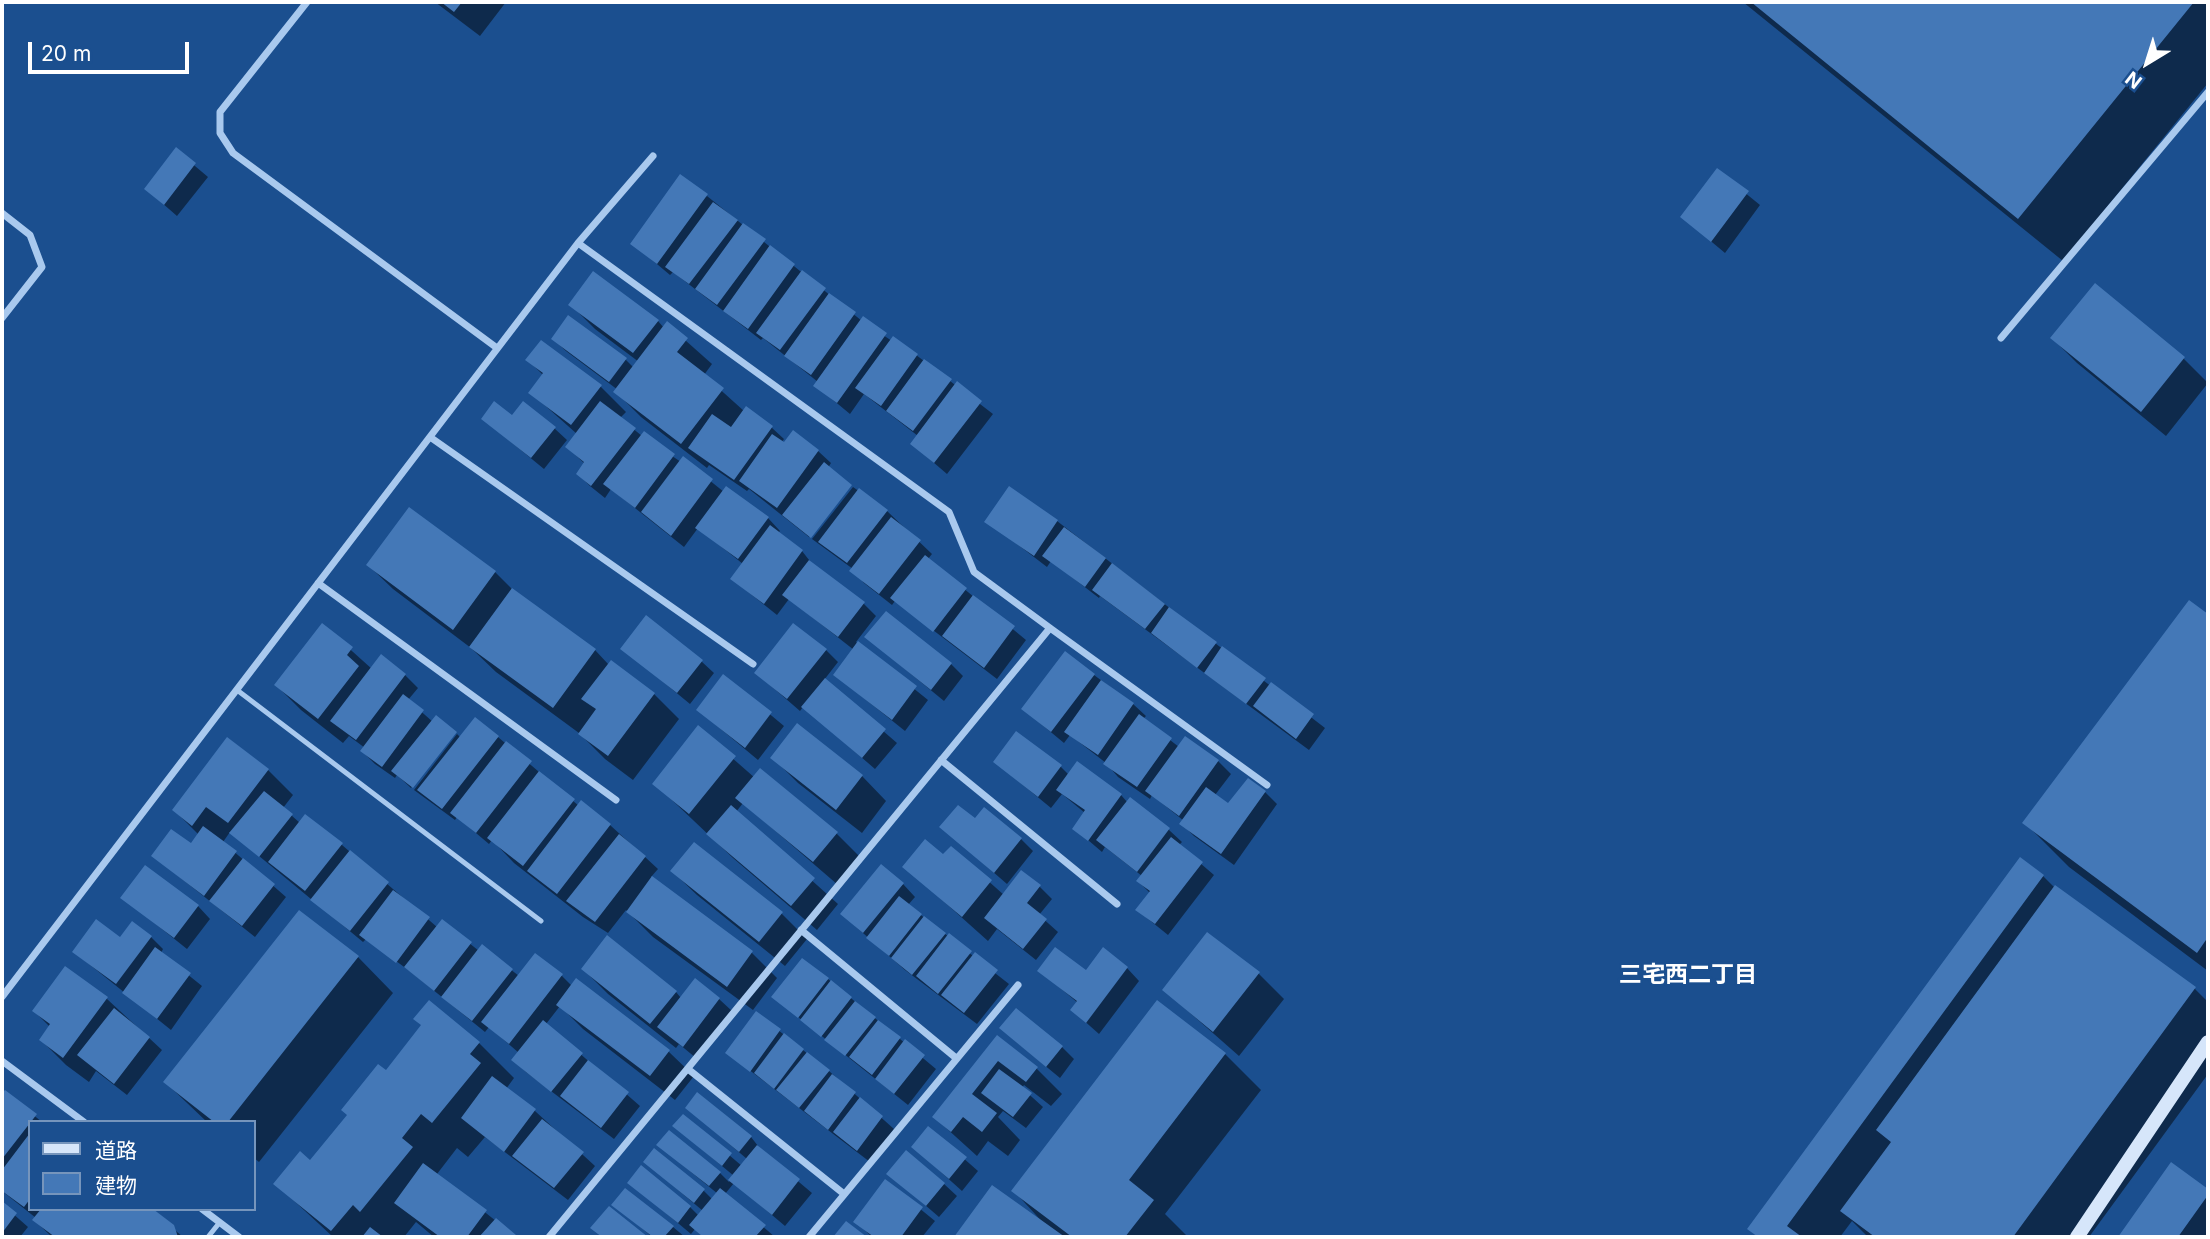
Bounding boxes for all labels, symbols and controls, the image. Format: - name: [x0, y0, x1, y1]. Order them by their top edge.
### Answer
- scale bar: [32, 28, 192, 72]
- north arrow: [2112, 28, 2182, 98]
- text: 20 m: [41, 41, 91, 66]
- text: N: [2121, 66, 2147, 93]
- district label: 三宅西二丁目: [1619, 961, 1757, 989]
- legend: [28, 1120, 256, 1211]
- text: 道路: [95, 1138, 137, 1163]
- text: 建物: [95, 1173, 137, 1198]

